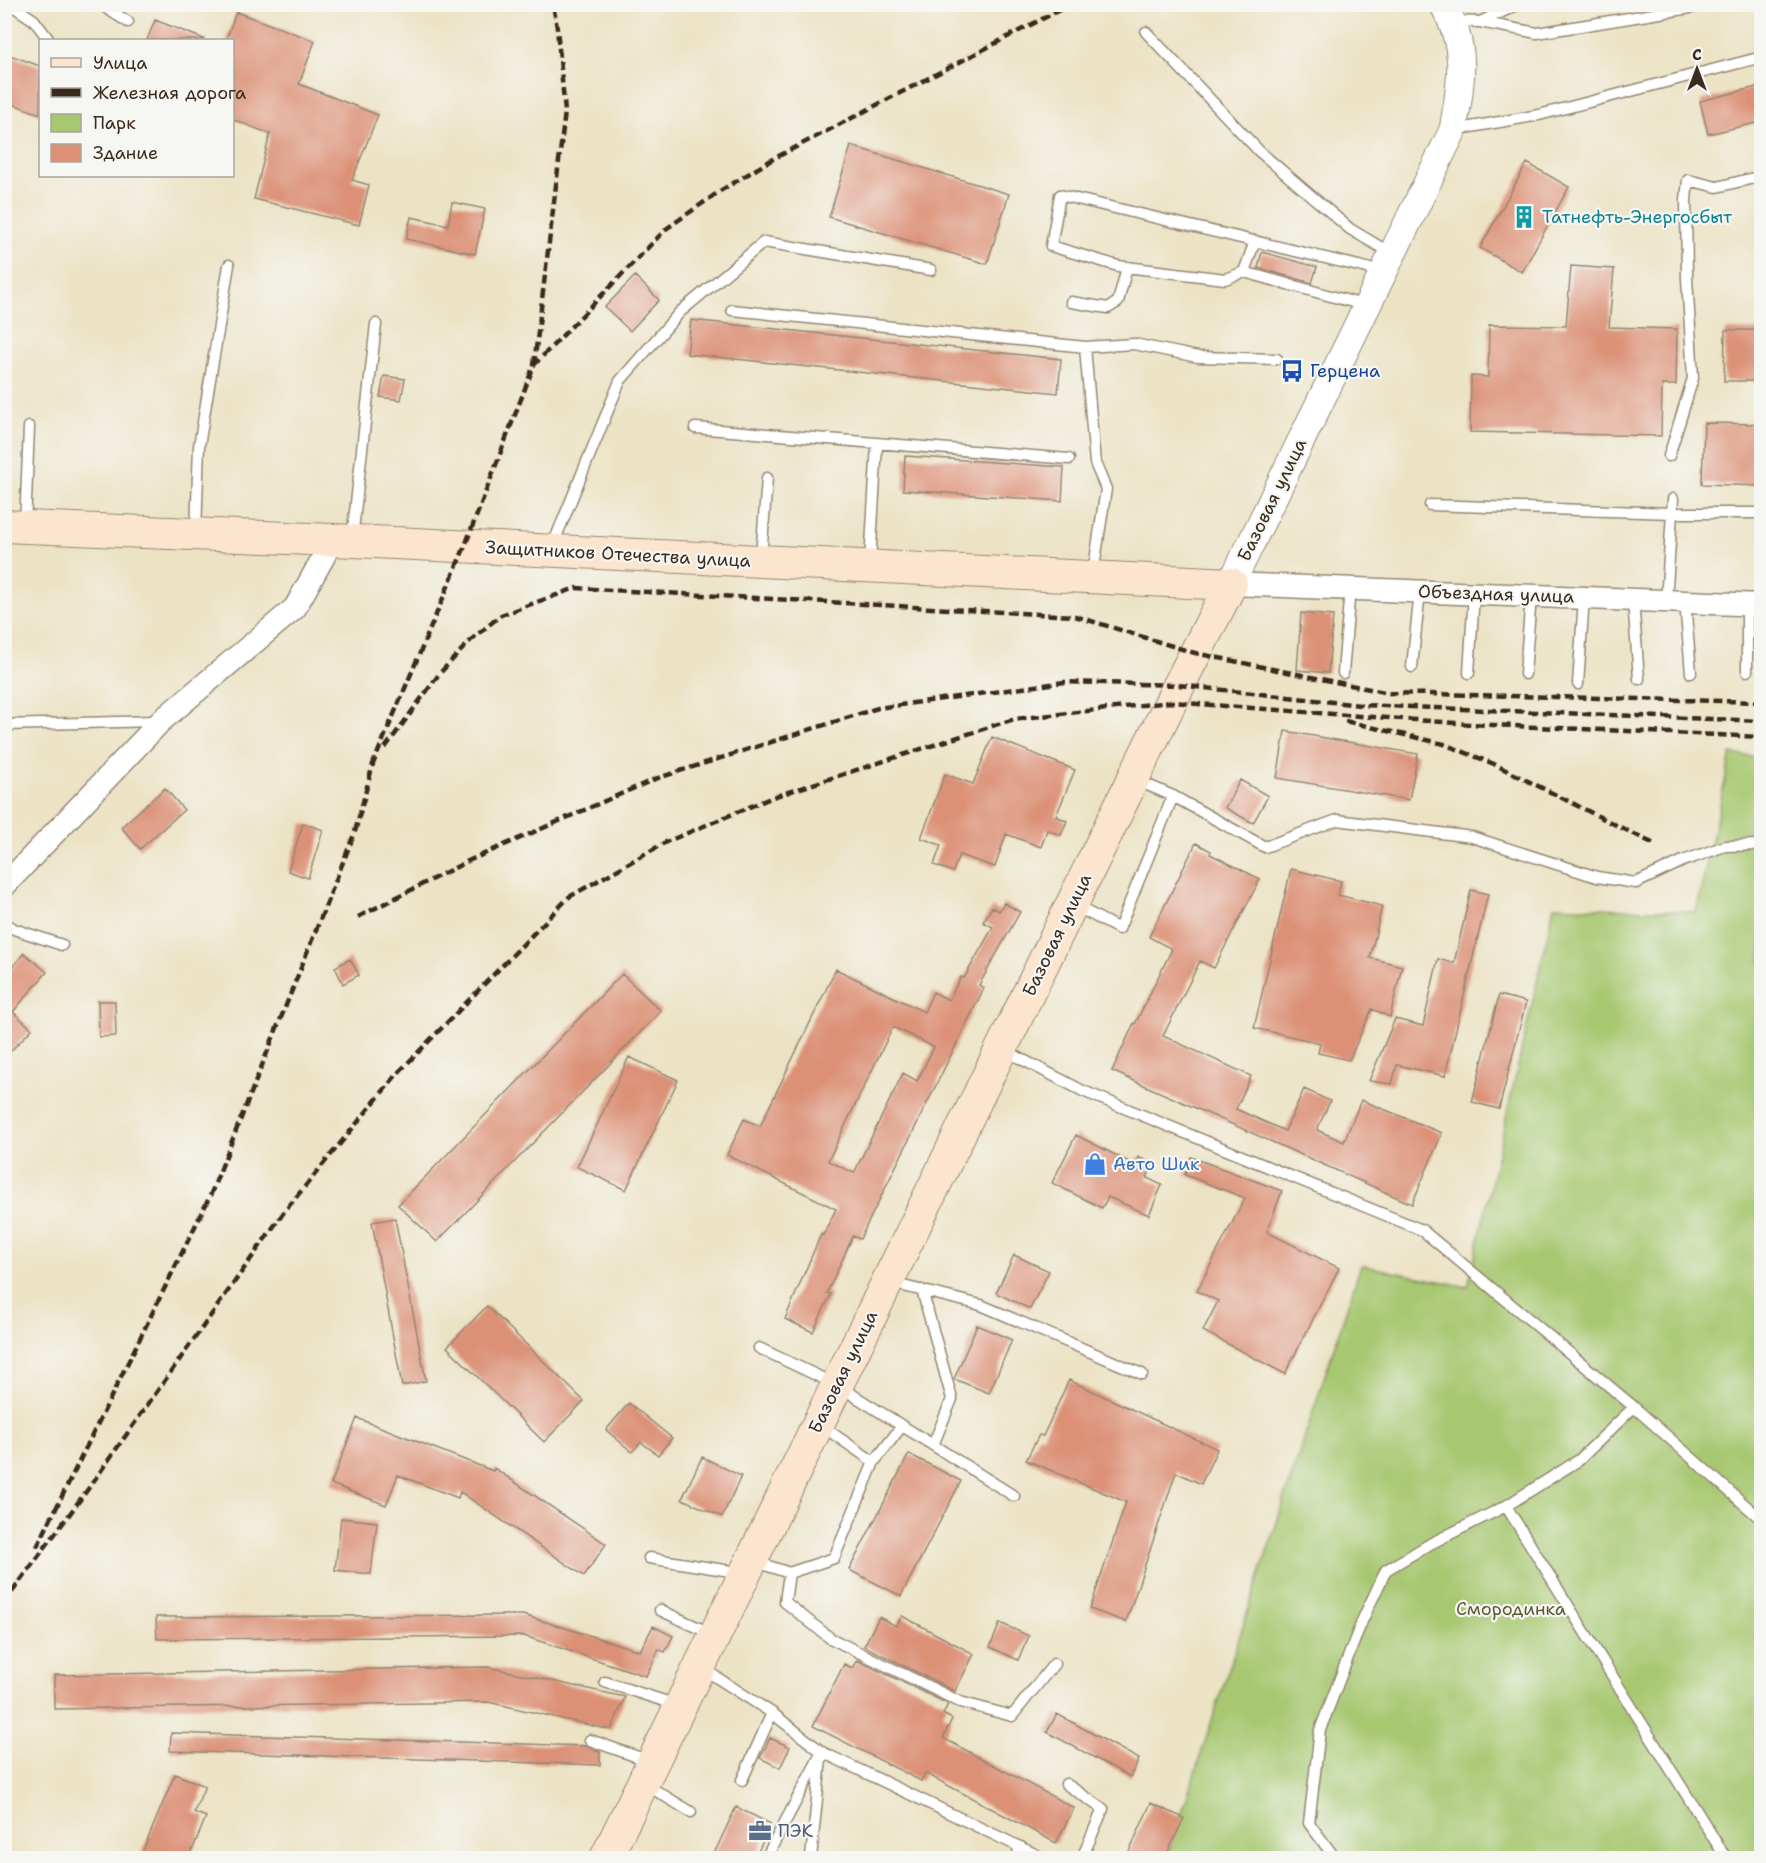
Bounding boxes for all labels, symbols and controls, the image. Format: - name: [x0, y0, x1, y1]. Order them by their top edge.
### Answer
- legend: [39, 39, 234, 177]
- north arrow: [1667, 39, 1727, 99]
- text: С: [1692, 44, 1702, 65]
- text: Улица: [93, 51, 147, 75]
- text: Железная дорога: [93, 81, 246, 105]
- text: Парк: [93, 111, 136, 135]
- text: Здание: [93, 141, 158, 165]
- building icon: Татнефть-Энергосбыт: [1511, 204, 1537, 230]
- place label: Татнефть-Энергосбыт: [1542, 205, 1733, 229]
- bus stop icon: Герцена: [1279, 358, 1305, 384]
- place label: Герцена: [1310, 359, 1380, 383]
- street label: Базовая улица: [1232, 435, 1312, 565]
- street label: Защитников Отечества улица: [485, 535, 751, 573]
- street label: Объездная улица: [1417, 579, 1575, 609]
- street label: Базовая улица: [1017, 870, 1097, 1000]
- shop icon: Авто Шик: [1082, 1151, 1108, 1177]
- place label: Авто Шик: [1113, 1152, 1200, 1176]
- street label: Базовая улица: [803, 1307, 883, 1437]
- park label: Смородинка: [1456, 1597, 1566, 1621]
- office icon: ПЭК: [747, 1818, 773, 1844]
- place label: ПЭК: [778, 1819, 814, 1843]

